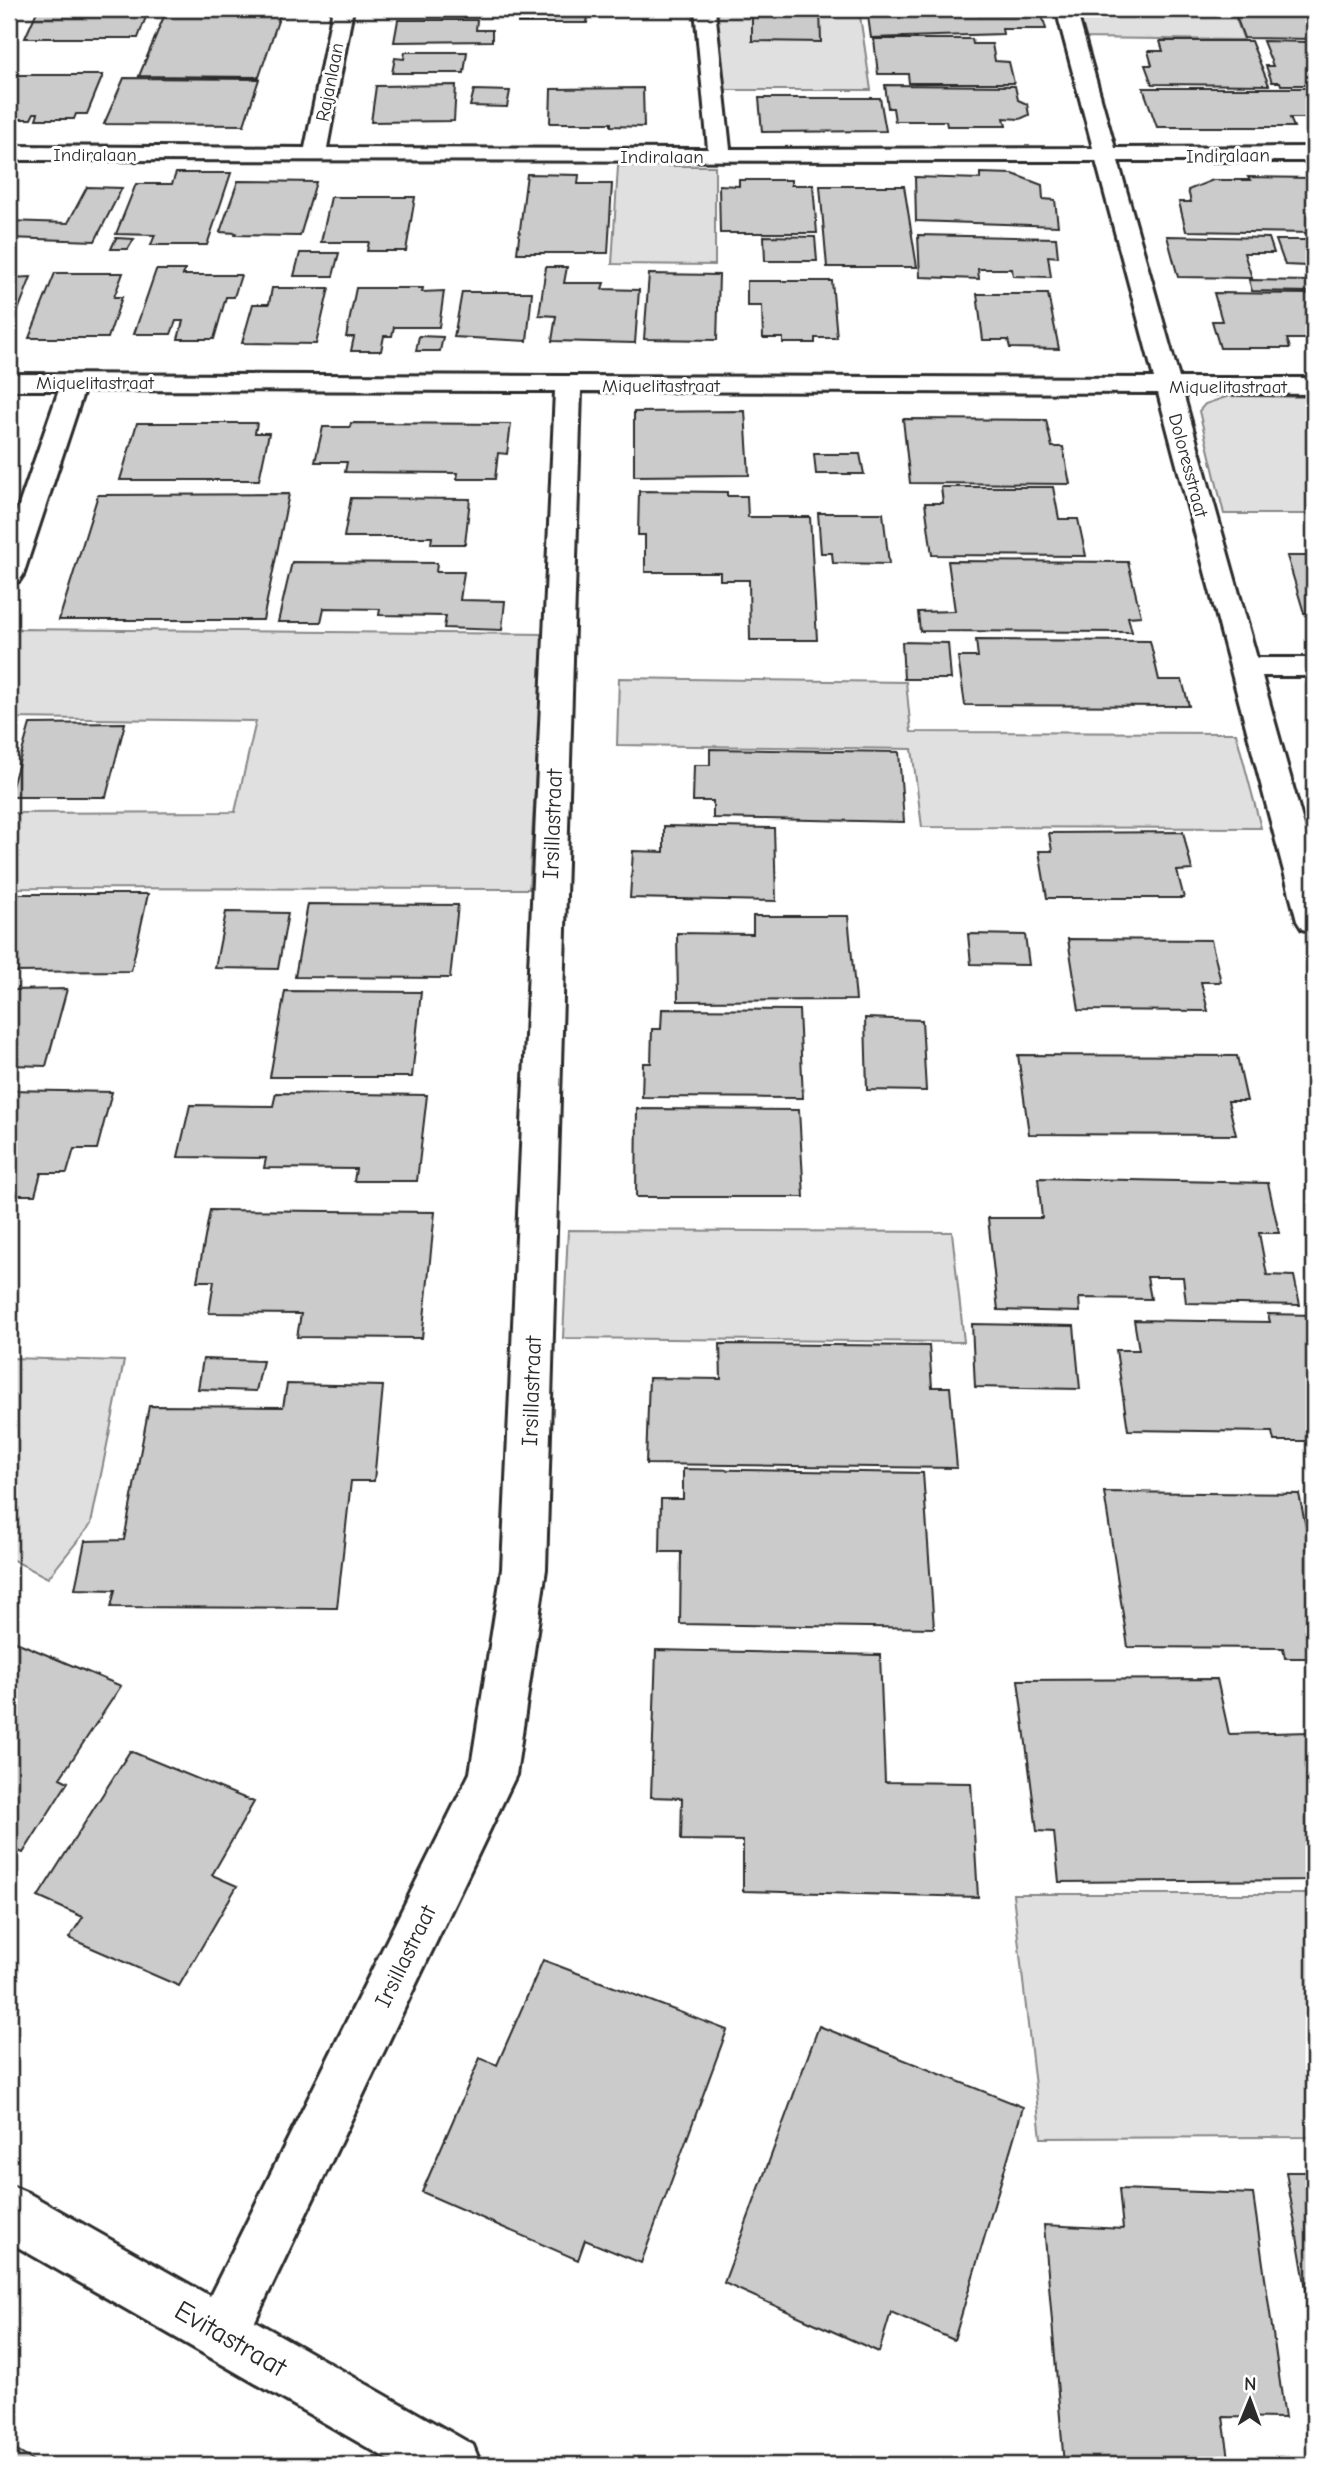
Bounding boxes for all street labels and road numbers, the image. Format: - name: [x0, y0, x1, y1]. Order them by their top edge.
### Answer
- street label: Rajanlaan: [312, 41, 348, 124]
- street label: Indiralaan: [53, 144, 137, 166]
- street label: Indiralaan: [1186, 144, 1270, 168]
- street label: Indiralaan: [620, 146, 704, 168]
- street label: Miquelitastraat: [36, 372, 155, 394]
- street label: Miquelitastraat: [602, 375, 721, 397]
- street label: Miquelitastraat: [1169, 376, 1288, 398]
- street label: Doloresstraat: [1164, 411, 1213, 520]
- street label: Irsillastraat: [537, 767, 568, 879]
- street label: Irsillastraat: [516, 1334, 547, 1446]
- street label: Irsillastraat: [369, 1900, 442, 2012]
- street label: Evitastraat: [169, 2294, 293, 2384]

